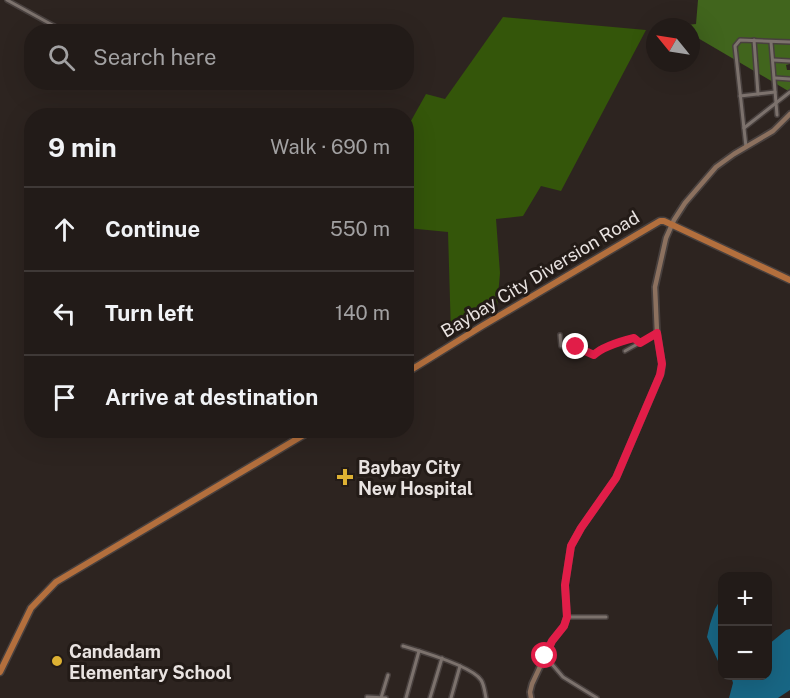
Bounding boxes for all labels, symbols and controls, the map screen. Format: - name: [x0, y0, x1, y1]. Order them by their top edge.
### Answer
- north arrow: [646, 18, 700, 72]
- search box: [24, 24, 414, 90]
- icon: search: [45, 41, 78, 74]
- text: Search here: [93, 44, 217, 70]
- text: 9 min: [48, 132, 117, 163]
- text: Walk · 690 m: [270, 135, 390, 159]
- street label: Baybay City Diversion Road: [437, 206, 643, 342]
- icon: ahead: [48, 213, 81, 246]
- text: Continue: [105, 216, 200, 242]
- text: 550 m: [330, 217, 390, 241]
- icon: left: [48, 297, 81, 330]
- text: Turn left: [105, 300, 194, 326]
- text: 140 m: [335, 301, 390, 325]
- route end: [562, 333, 588, 359]
- icon: arrive: [48, 381, 81, 414]
- text: Arrive at destination: [105, 384, 318, 410]
- place label: Baybay City New Hospital: [358, 457, 473, 499]
- marker: Baybay City New Hospital: [336, 468, 354, 486]
- map controls: [718, 572, 772, 680]
- button: +: [718, 572, 772, 626]
- button: −: [718, 626, 772, 680]
- place label: Candadam Elementary School: [69, 641, 232, 683]
- route start: [531, 642, 557, 668]
- marker: Candadam Elementary School: [50, 654, 64, 668]

